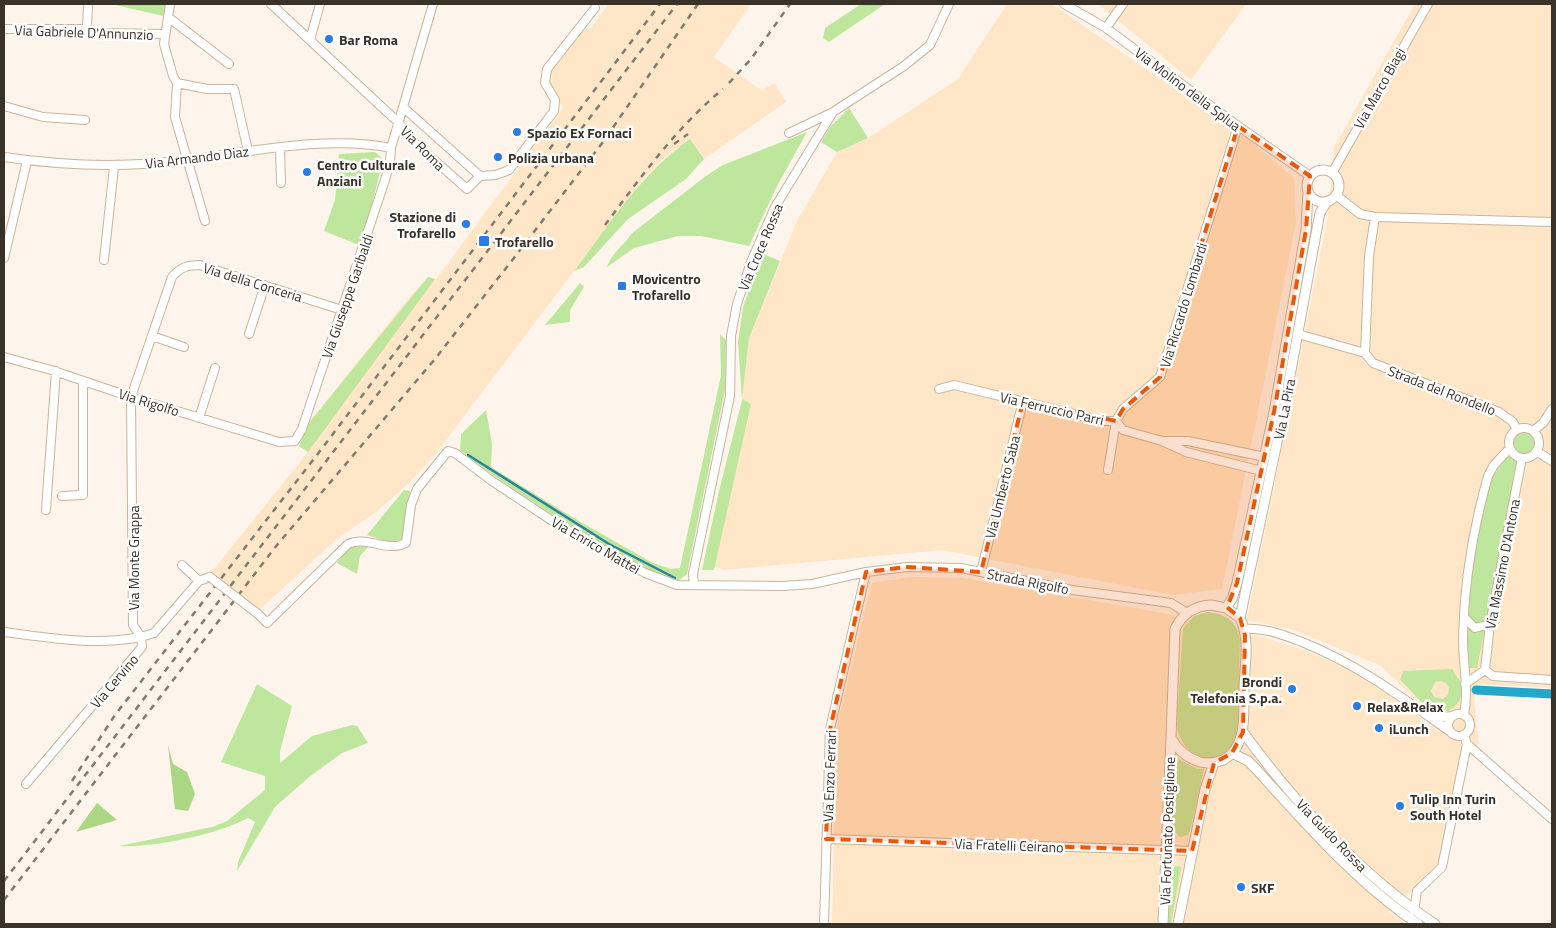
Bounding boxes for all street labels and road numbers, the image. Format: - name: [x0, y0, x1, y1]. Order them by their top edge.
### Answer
- street label: Via Gabriele D'Annunzio: [14, 19, 154, 45]
- street label: Via Molino della Splua: [1130, 42, 1246, 136]
- street label: Via Marco Biagi: [1348, 43, 1410, 133]
- street label: Via Roma: [396, 121, 450, 175]
- street label: Via Armando Diaz: [144, 140, 250, 174]
- street label: Via Croce Rossa: [732, 200, 788, 294]
- street label: Via Giuseppe Garibaldi: [316, 231, 378, 361]
- street label: Via Riccardo Lombardi: [1154, 240, 1212, 370]
- street label: Via della Conceria: [201, 257, 305, 307]
- street label: Strada del Rondello: [1385, 360, 1499, 420]
- street label: Via La Pira: [1268, 377, 1300, 441]
- street label: Via Rigolfo: [116, 383, 182, 421]
- street label: Via Ferruccio Parri: [998, 386, 1106, 430]
- street label: Via Umberto Saba: [979, 433, 1025, 541]
- street label: Via Massimo D'Antona: [1479, 497, 1525, 631]
- street label: Via Monte Grappa: [123, 505, 144, 611]
- street label: Via Enrico Mattei: [548, 511, 644, 579]
- street label: Strada Rigolfo: [985, 563, 1071, 599]
- street label: Via Cervino: [85, 649, 143, 713]
- street label: Via Enzo Ferrari: [817, 730, 841, 822]
- street label: Via Fortunato Postiglione: [1154, 756, 1180, 906]
- street label: Via Guido Rossa: [1292, 794, 1372, 876]
- street label: Via Fratelli Ceirano: [954, 833, 1064, 857]

